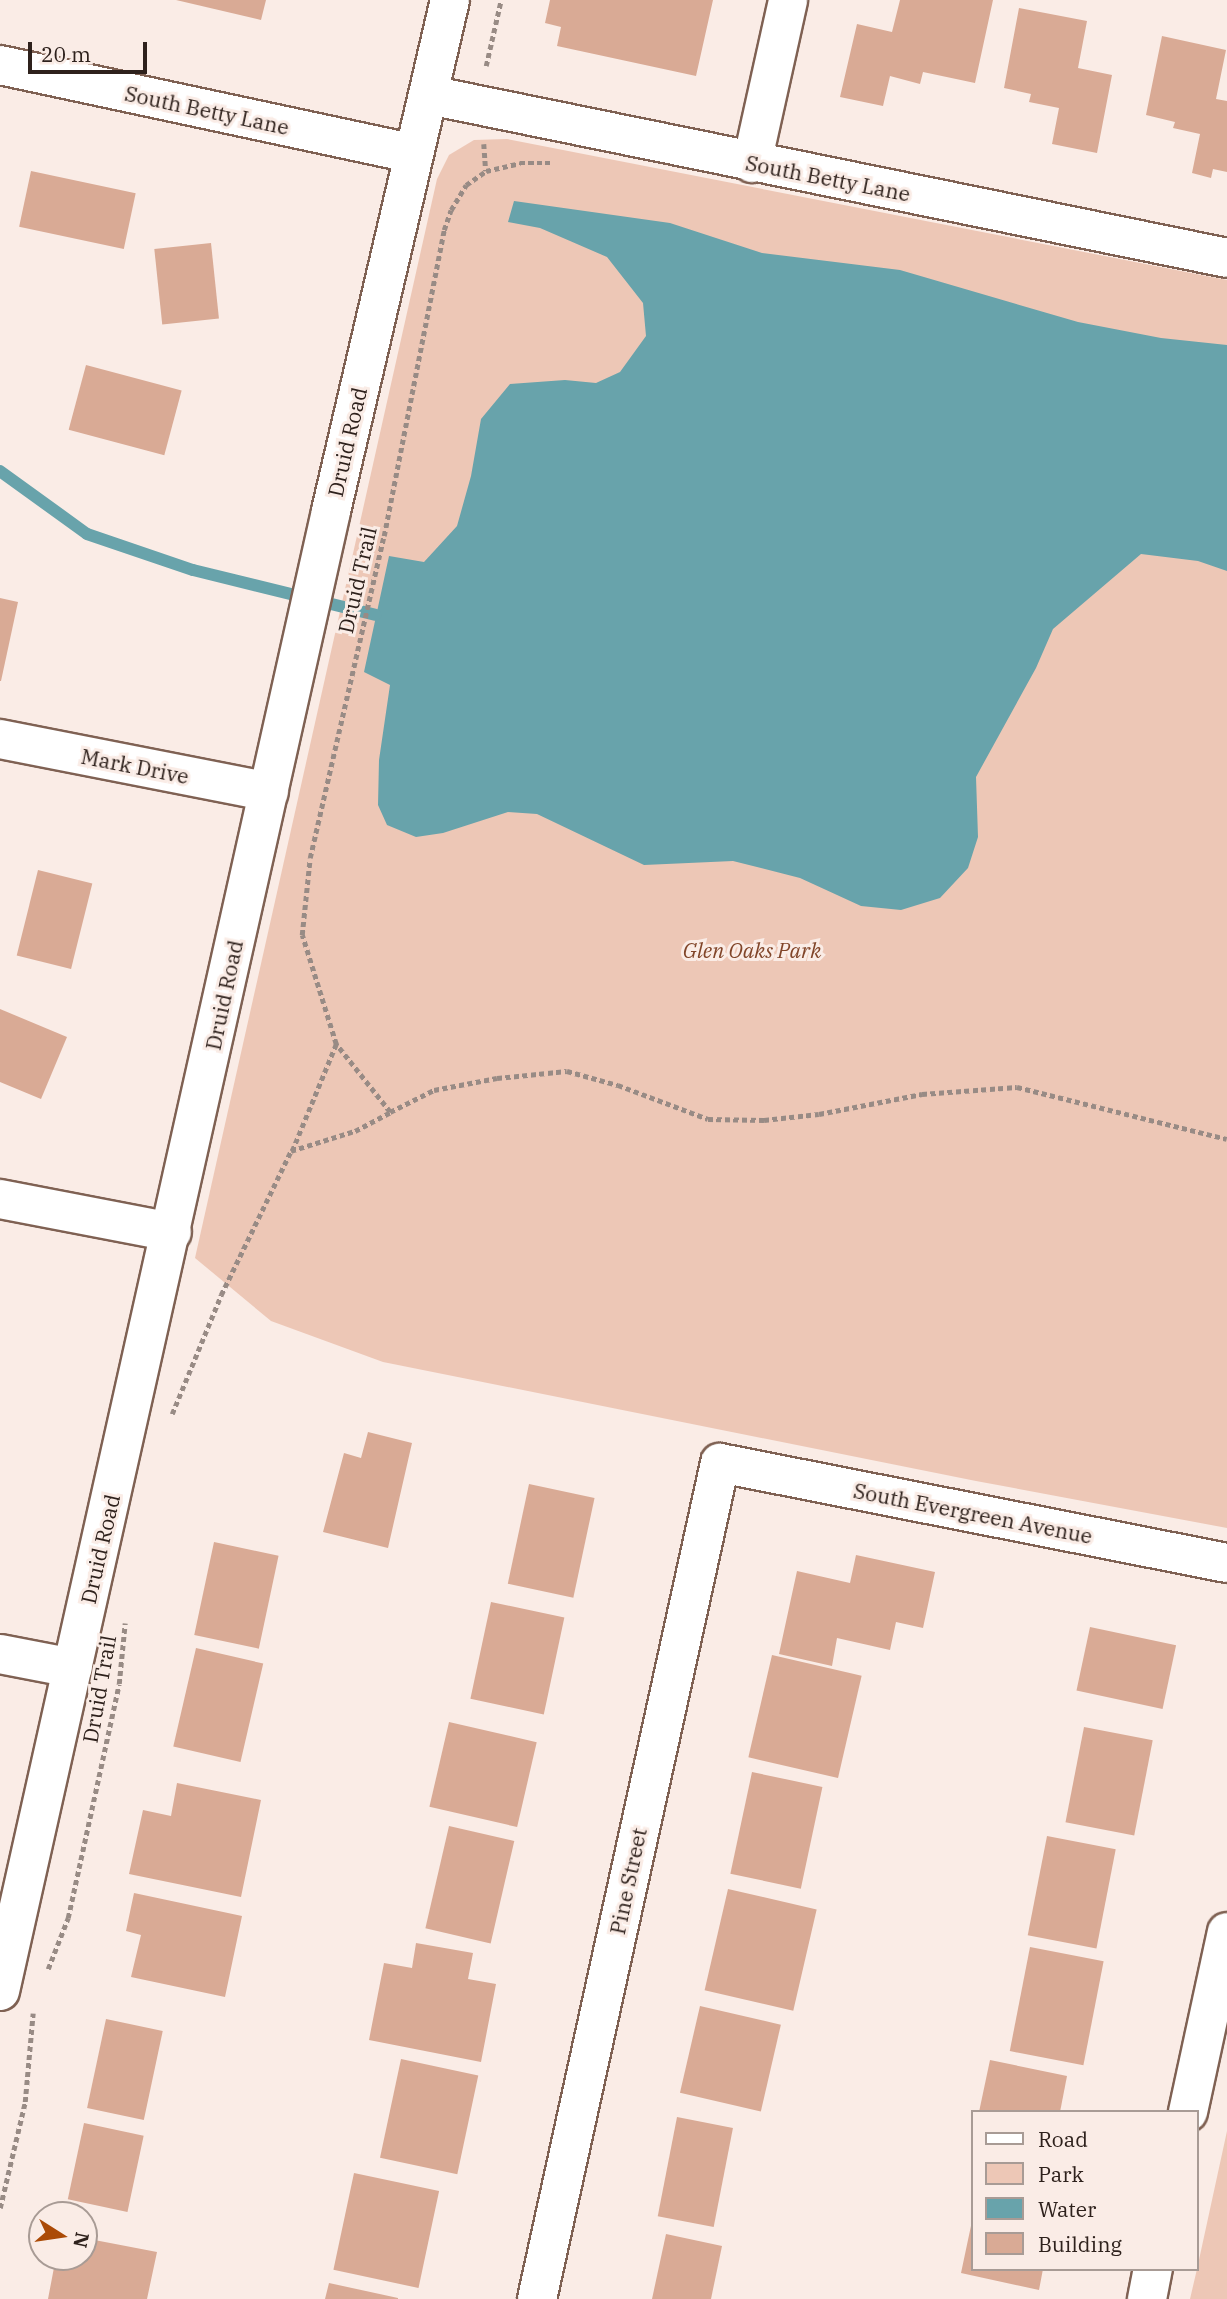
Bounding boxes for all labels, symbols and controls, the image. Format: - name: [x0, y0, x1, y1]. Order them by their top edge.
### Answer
- scale bar: [32, 28, 150, 72]
- text: 20 m: [41, 40, 91, 68]
- street label: South Betty Lane: [123, 80, 291, 140]
- street label: South Betty Lane: [744, 150, 912, 206]
- street label: Druid Road: [322, 385, 372, 499]
- street label: Druid Trail: [332, 524, 382, 636]
- street label: Mark Drive: [79, 743, 191, 789]
- park label: Glen Oaks Park: [683, 937, 821, 963]
- street label: Druid Road: [200, 938, 248, 1052]
- street label: South Evergreen Avenue: [851, 1477, 1095, 1549]
- street label: Druid Road: [75, 1492, 125, 1606]
- street label: Druid Trail: [77, 1633, 121, 1745]
- street label: Pine Street: [604, 1825, 652, 1937]
- legend: [972, 2110, 1199, 2271]
- text: Road: [1038, 2125, 1088, 2153]
- text: Park: [1038, 2160, 1084, 2188]
- text: Water: [1038, 2195, 1096, 2223]
- north arrow: [28, 2201, 98, 2271]
- text: N: [68, 2230, 95, 2250]
- text: Building: [1038, 2230, 1122, 2258]

